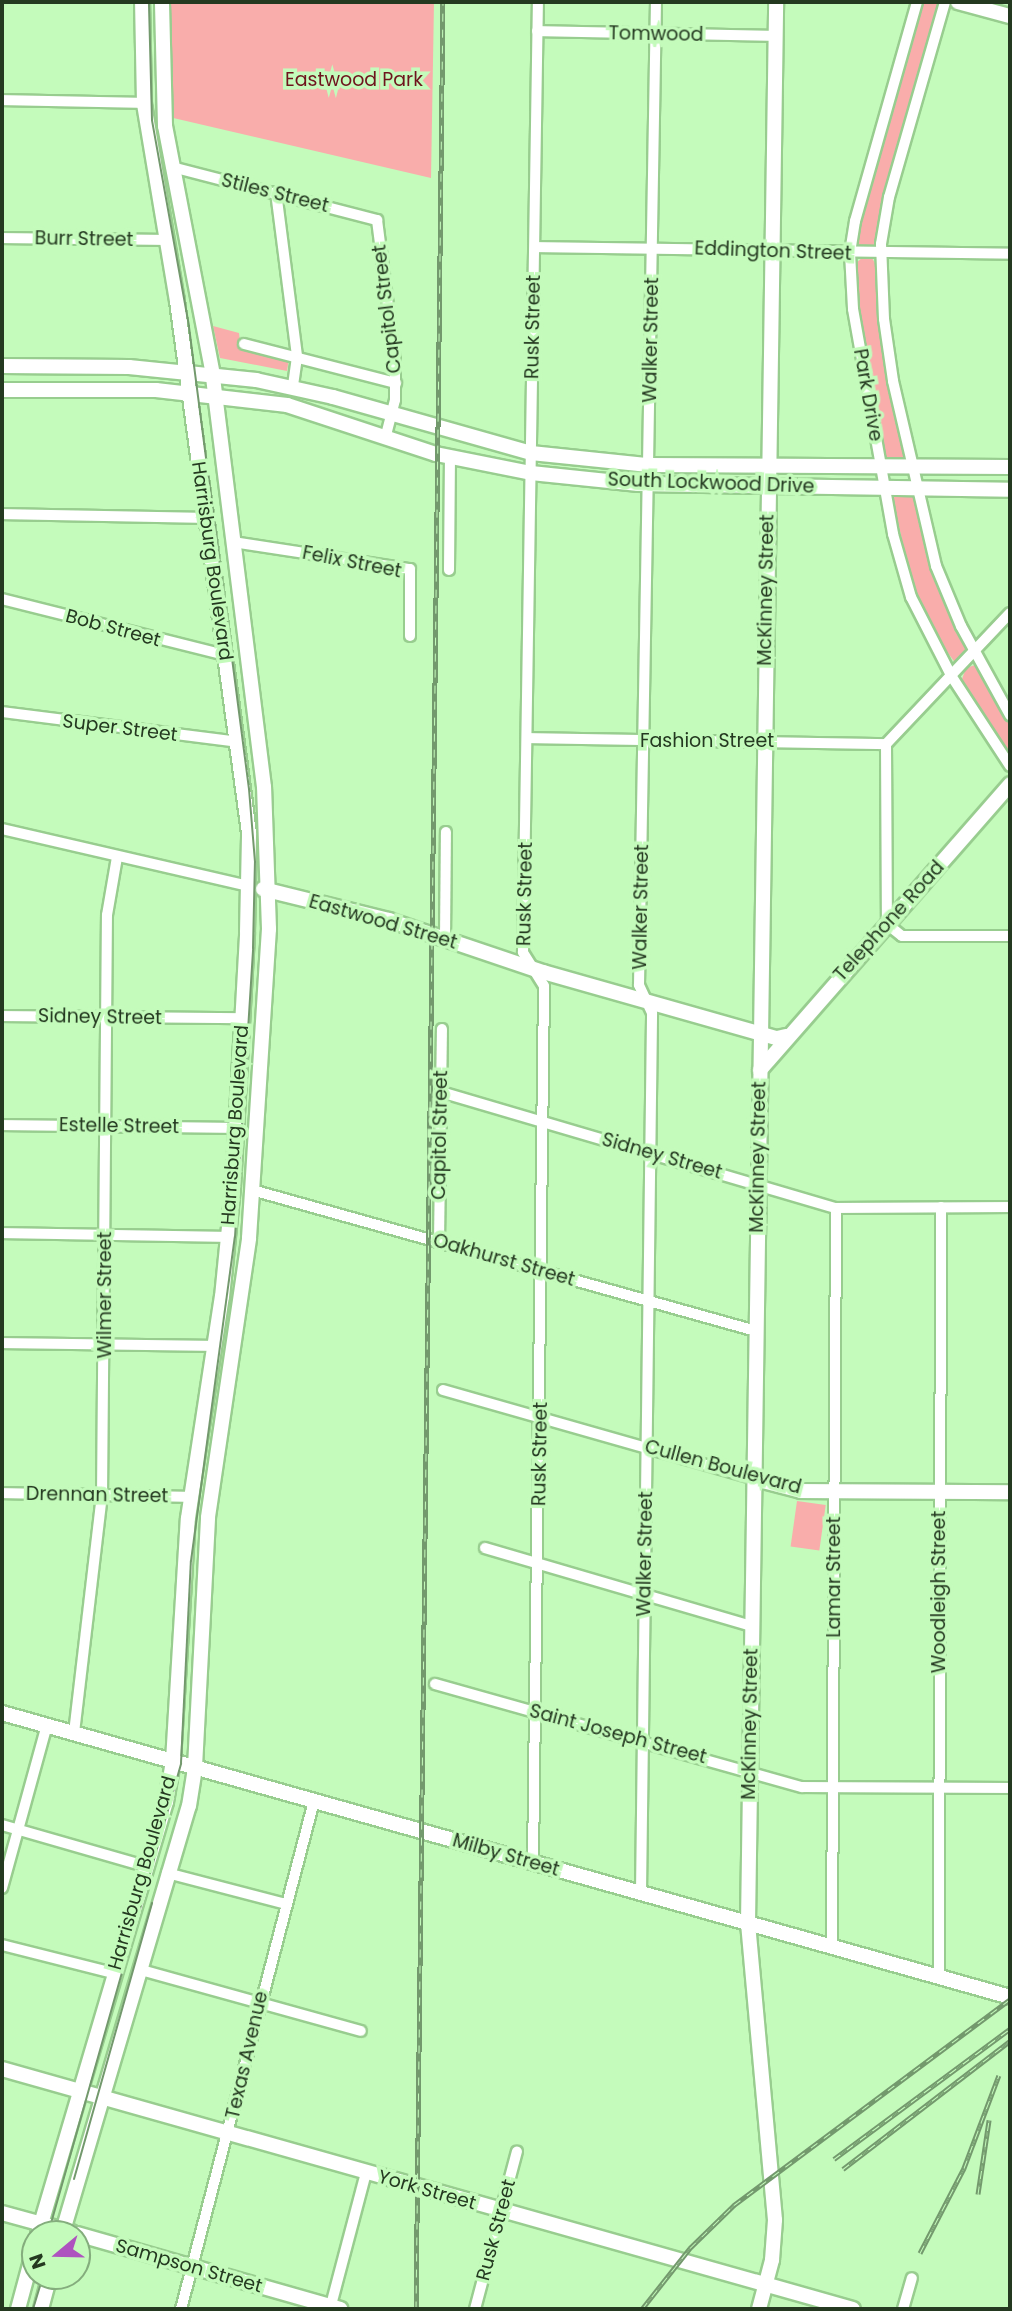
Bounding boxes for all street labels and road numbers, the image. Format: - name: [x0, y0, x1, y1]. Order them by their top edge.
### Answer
- street label: Tomwood: [608, 22, 704, 46]
- street label: Stiles Street: [219, 169, 331, 217]
- street label: Burr Street: [34, 227, 134, 251]
- street label: Eddington Street: [694, 237, 852, 265]
- street label: Capitol Street: [368, 243, 406, 375]
- street label: Rusk Street: [521, 275, 545, 379]
- street label: Walker Street: [639, 277, 663, 403]
- street label: Park Drive: [849, 347, 887, 443]
- street label: Harrisburg Boulevard: [187, 460, 237, 662]
- street label: South Lockwood Drive: [607, 468, 815, 498]
- street label: McKinney Street: [753, 514, 779, 666]
- street label: Felix Street: [300, 541, 404, 583]
- street label: Bob Street: [63, 604, 163, 652]
- street label: Super Street: [61, 710, 179, 746]
- street label: Fashion Street: [640, 730, 774, 752]
- street label: Rusk Street: [513, 842, 537, 946]
- street label: Walker Street: [629, 844, 653, 970]
- street label: Telephone Road: [829, 856, 949, 986]
- street label: Eastwood Street: [306, 890, 460, 954]
- street label: Sidney Street: [38, 1005, 162, 1029]
- street label: Harrisburg Boulevard: [217, 1024, 253, 1226]
- street label: Capitol Street: [427, 1070, 453, 1200]
- street label: McKinney Street: [745, 1081, 771, 1233]
- street label: Estelle Street: [59, 1114, 179, 1138]
- street label: Sidney Street: [599, 1128, 725, 1184]
- street label: Oakhurst Street: [430, 1229, 578, 1291]
- street label: Wilmer Street: [94, 1231, 116, 1359]
- street label: Rusk Street: [528, 1402, 552, 1506]
- street label: Cullen Boulevard: [642, 1435, 804, 1499]
- street label: Drennan Street: [26, 1482, 168, 1508]
- street label: Walker Street: [633, 1491, 657, 1617]
- street label: Woodleigh Street: [928, 1511, 950, 1673]
- street label: Lamar Street: [823, 1516, 845, 1638]
- street label: McKinney Street: [737, 1648, 763, 1800]
- street label: Saint Joseph Street: [527, 1699, 709, 1769]
- street label: Harrisburg Boulevard: [103, 1773, 181, 1973]
- street label: Milby Street: [450, 1829, 562, 1881]
- street label: Texas Avenue: [221, 1989, 273, 2121]
- street label: York Street: [375, 2165, 479, 2215]
- street label: Rusk Street: [472, 2177, 520, 2283]
- street label: Sampson Street: [113, 2234, 265, 2298]

